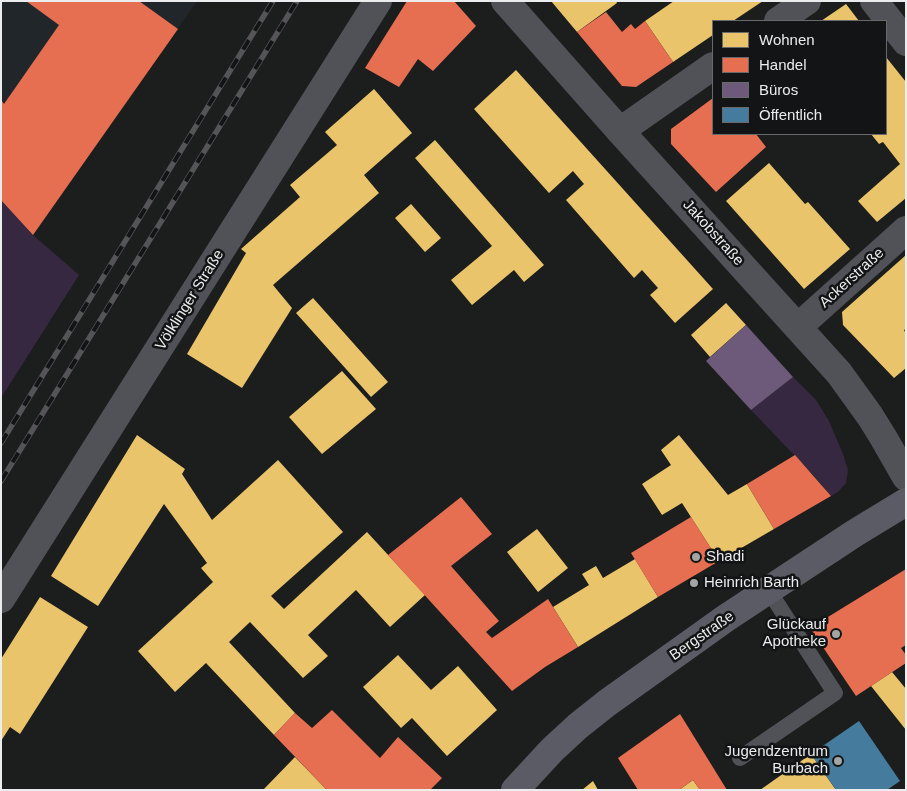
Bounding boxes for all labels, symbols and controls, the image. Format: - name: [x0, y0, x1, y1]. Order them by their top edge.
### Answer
- legend: [712, 20, 887, 135]
- text: Wohnen: [759, 31, 815, 48]
- text: Handel: [759, 56, 807, 73]
- text: Büros: [759, 81, 798, 98]
- text: Öffentlich: [759, 106, 822, 123]
- street label: Jakobstraße: [679, 196, 747, 270]
- street label: Ackerstraße: [816, 244, 888, 312]
- street label: Völklinger Straße: [152, 246, 228, 354]
- place label: Shadi: [706, 548, 744, 566]
- marker: Shadi: [690, 551, 702, 563]
- place label: Heinrich Barth: [704, 574, 799, 592]
- marker: Heinrich Barth: [688, 577, 700, 589]
- street label: Bergstraße: [666, 607, 738, 665]
- place label: Glückauf Apotheke: [763, 616, 826, 651]
- marker: Glückauf Apotheke: [830, 628, 842, 640]
- place label: Jugendzentrum Burbach: [725, 743, 828, 778]
- marker: Jugendzentrum Burbach: [832, 755, 844, 767]

